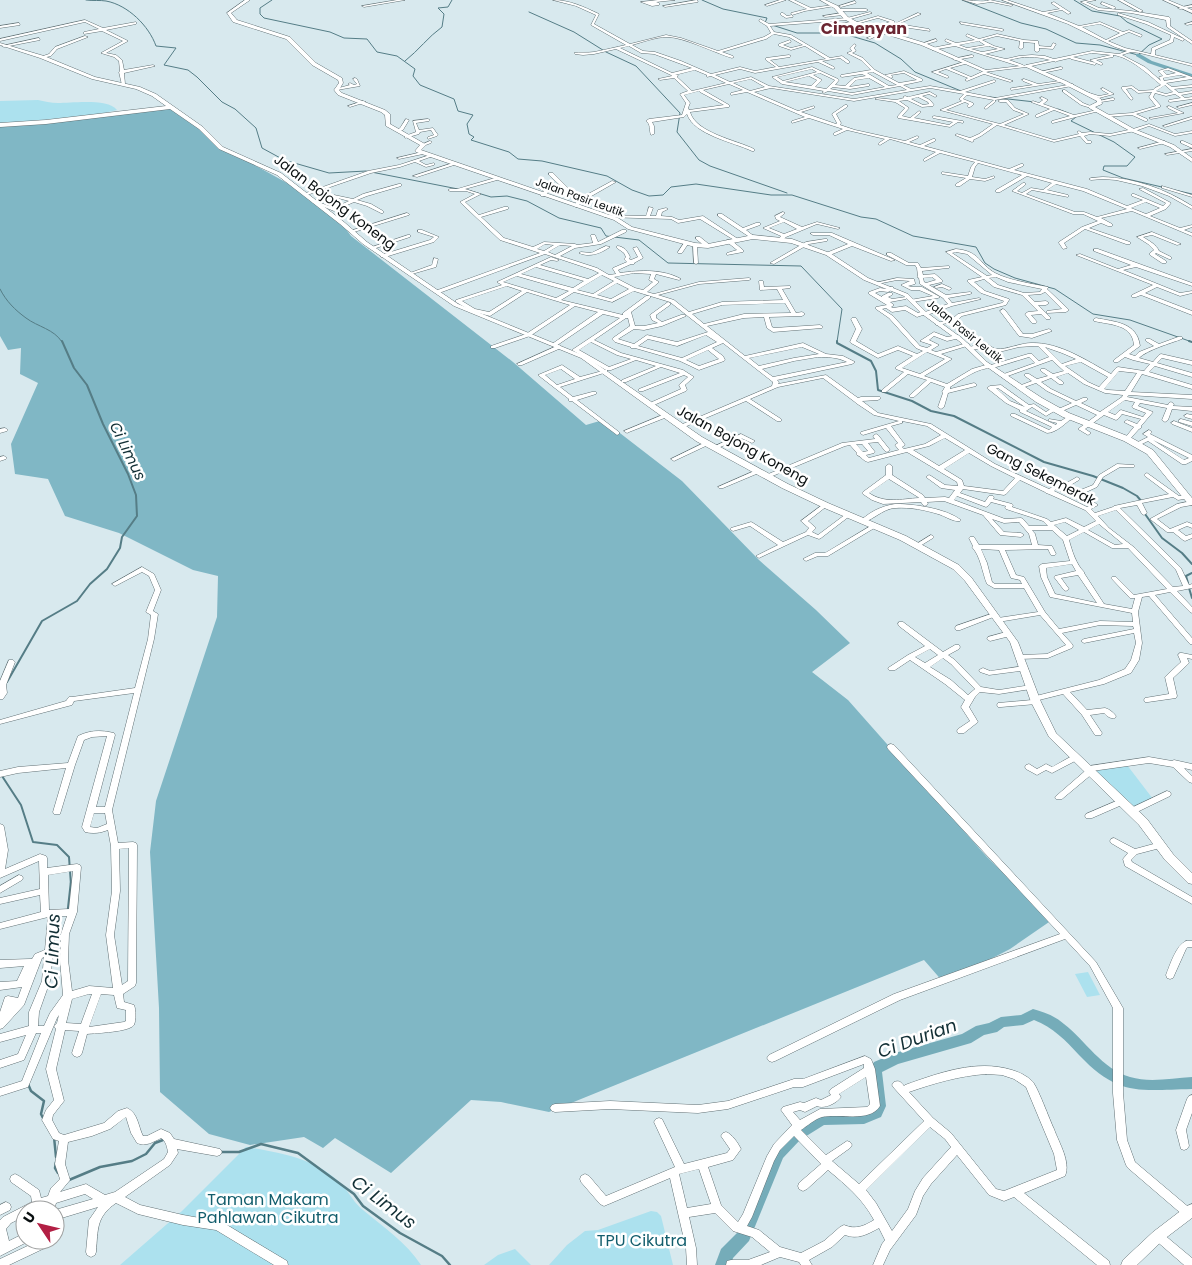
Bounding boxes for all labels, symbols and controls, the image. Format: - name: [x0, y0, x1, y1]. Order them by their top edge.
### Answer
- district label: Cimenyan: [821, 17, 907, 40]
- street label: Jalan Bojong Koneng: [270, 149, 400, 255]
- street label: Jalan Pasir Leutik: [533, 173, 627, 221]
- street label: Jalan Pasir Leutik: [924, 295, 1007, 367]
- street label: Jalan Bojong Koneng: [673, 400, 813, 490]
- water label: Ci Limus: [105, 418, 151, 484]
- street label: Gang Sekemerak: [983, 438, 1100, 511]
- water label: Ci Limus: [38, 913, 66, 989]
- water label: Ci Durian: [874, 1012, 960, 1064]
- water label: Ci Limus: [346, 1169, 422, 1235]
- park label: Taman Makam Pahlawan Cikutra: [198, 1188, 338, 1229]
- north arrow: [15, 1200, 65, 1250]
- text: U: [18, 1208, 40, 1227]
- park label: TPU Cikutra: [597, 1229, 687, 1252]

